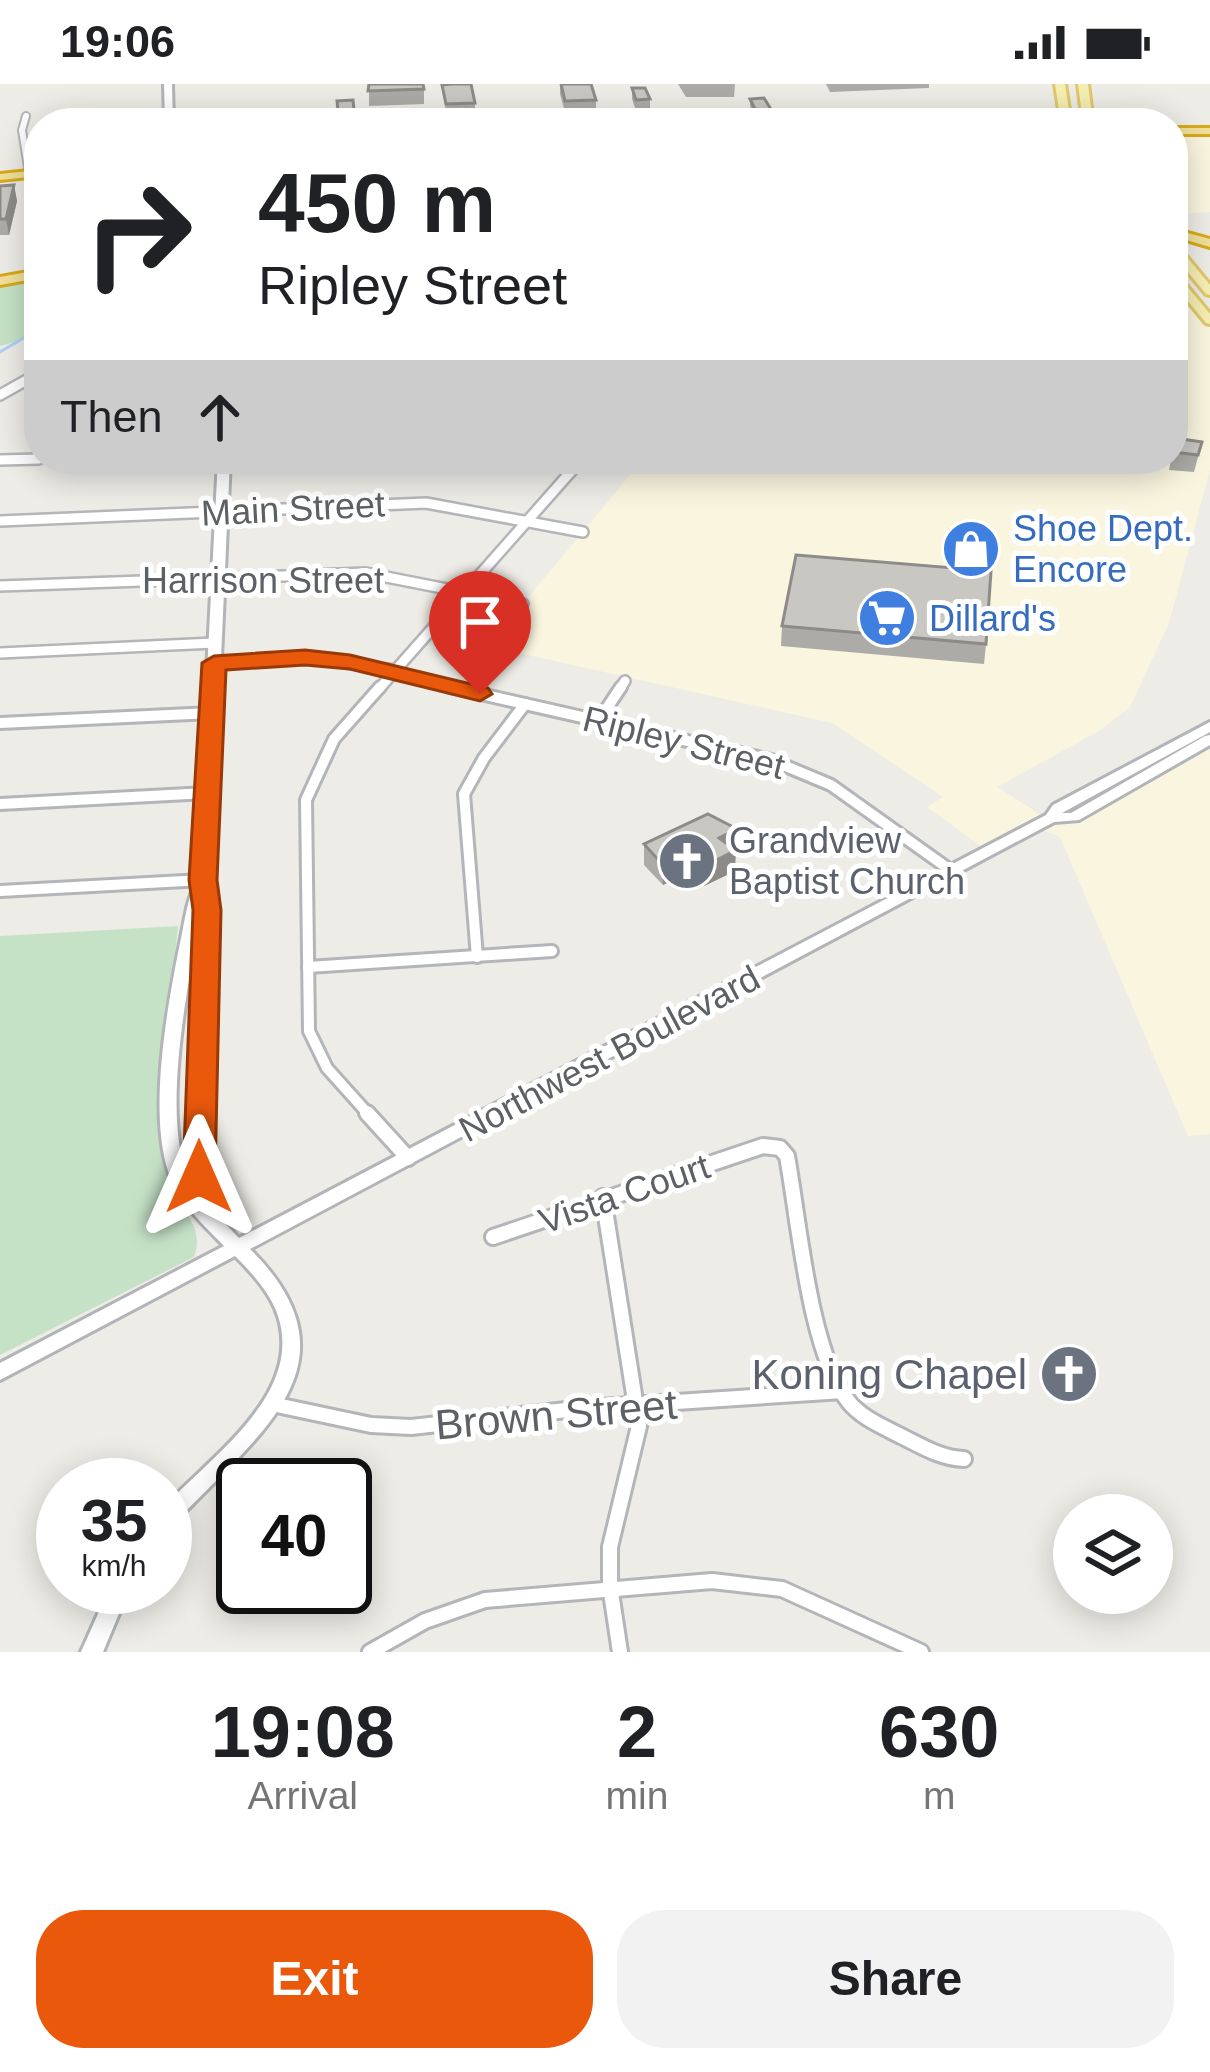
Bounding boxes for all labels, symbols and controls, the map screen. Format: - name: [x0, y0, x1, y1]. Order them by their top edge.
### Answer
- text: 19:06: [60, 16, 175, 67]
- icon: right: [60, 156, 216, 312]
- text: 450 m: [258, 156, 496, 250]
- text: Ripley Street: [258, 255, 567, 315]
- icon: ahead: [187, 384, 253, 450]
- text: Then: [60, 391, 163, 442]
- street label: Main Street: [200, 483, 386, 534]
- place label: Shoe Dept. Encore: [1013, 508, 1193, 590]
- shop icon: Shoe Dept. Encore: [940, 518, 1002, 580]
- street label: Harrison Street: [142, 560, 384, 601]
- pin: [429, 571, 531, 694]
- supermarket icon: Dillard's: [856, 587, 918, 649]
- icon: arrive: [447, 589, 513, 655]
- place label: Dillard's: [929, 598, 1056, 639]
- street label: Ripley Street: [579, 698, 789, 787]
- place label: Grandview Baptist Church: [729, 820, 965, 902]
- church icon: Grandview Baptist Church: [656, 830, 718, 892]
- street label: Northwest Boulevard: [452, 957, 766, 1150]
- position arrow: [136, 1114, 262, 1240]
- street label: Vista Court: [534, 1145, 715, 1242]
- church icon: Koning Chapel: [1038, 1343, 1100, 1405]
- place label: Koning Chapel: [751, 1351, 1027, 1398]
- street label: Brown Street: [433, 1380, 679, 1448]
- speed limit sign: 40: [216, 1458, 372, 1614]
- text: 35: [81, 1487, 147, 1554]
- map controls: [1053, 1494, 1173, 1614]
- button: layers: [1053, 1494, 1173, 1614]
- text: km/h: [81, 1549, 147, 1582]
- text: 19:08: [211, 1692, 395, 1772]
- text: 2: [617, 1692, 657, 1772]
- text: 630: [879, 1692, 999, 1772]
- text: Arrival: [248, 1774, 358, 1817]
- text: min: [606, 1774, 668, 1817]
- text: m: [923, 1774, 955, 1817]
- button: Exit: [36, 1910, 593, 2048]
- button: Share: [617, 1910, 1174, 2048]

